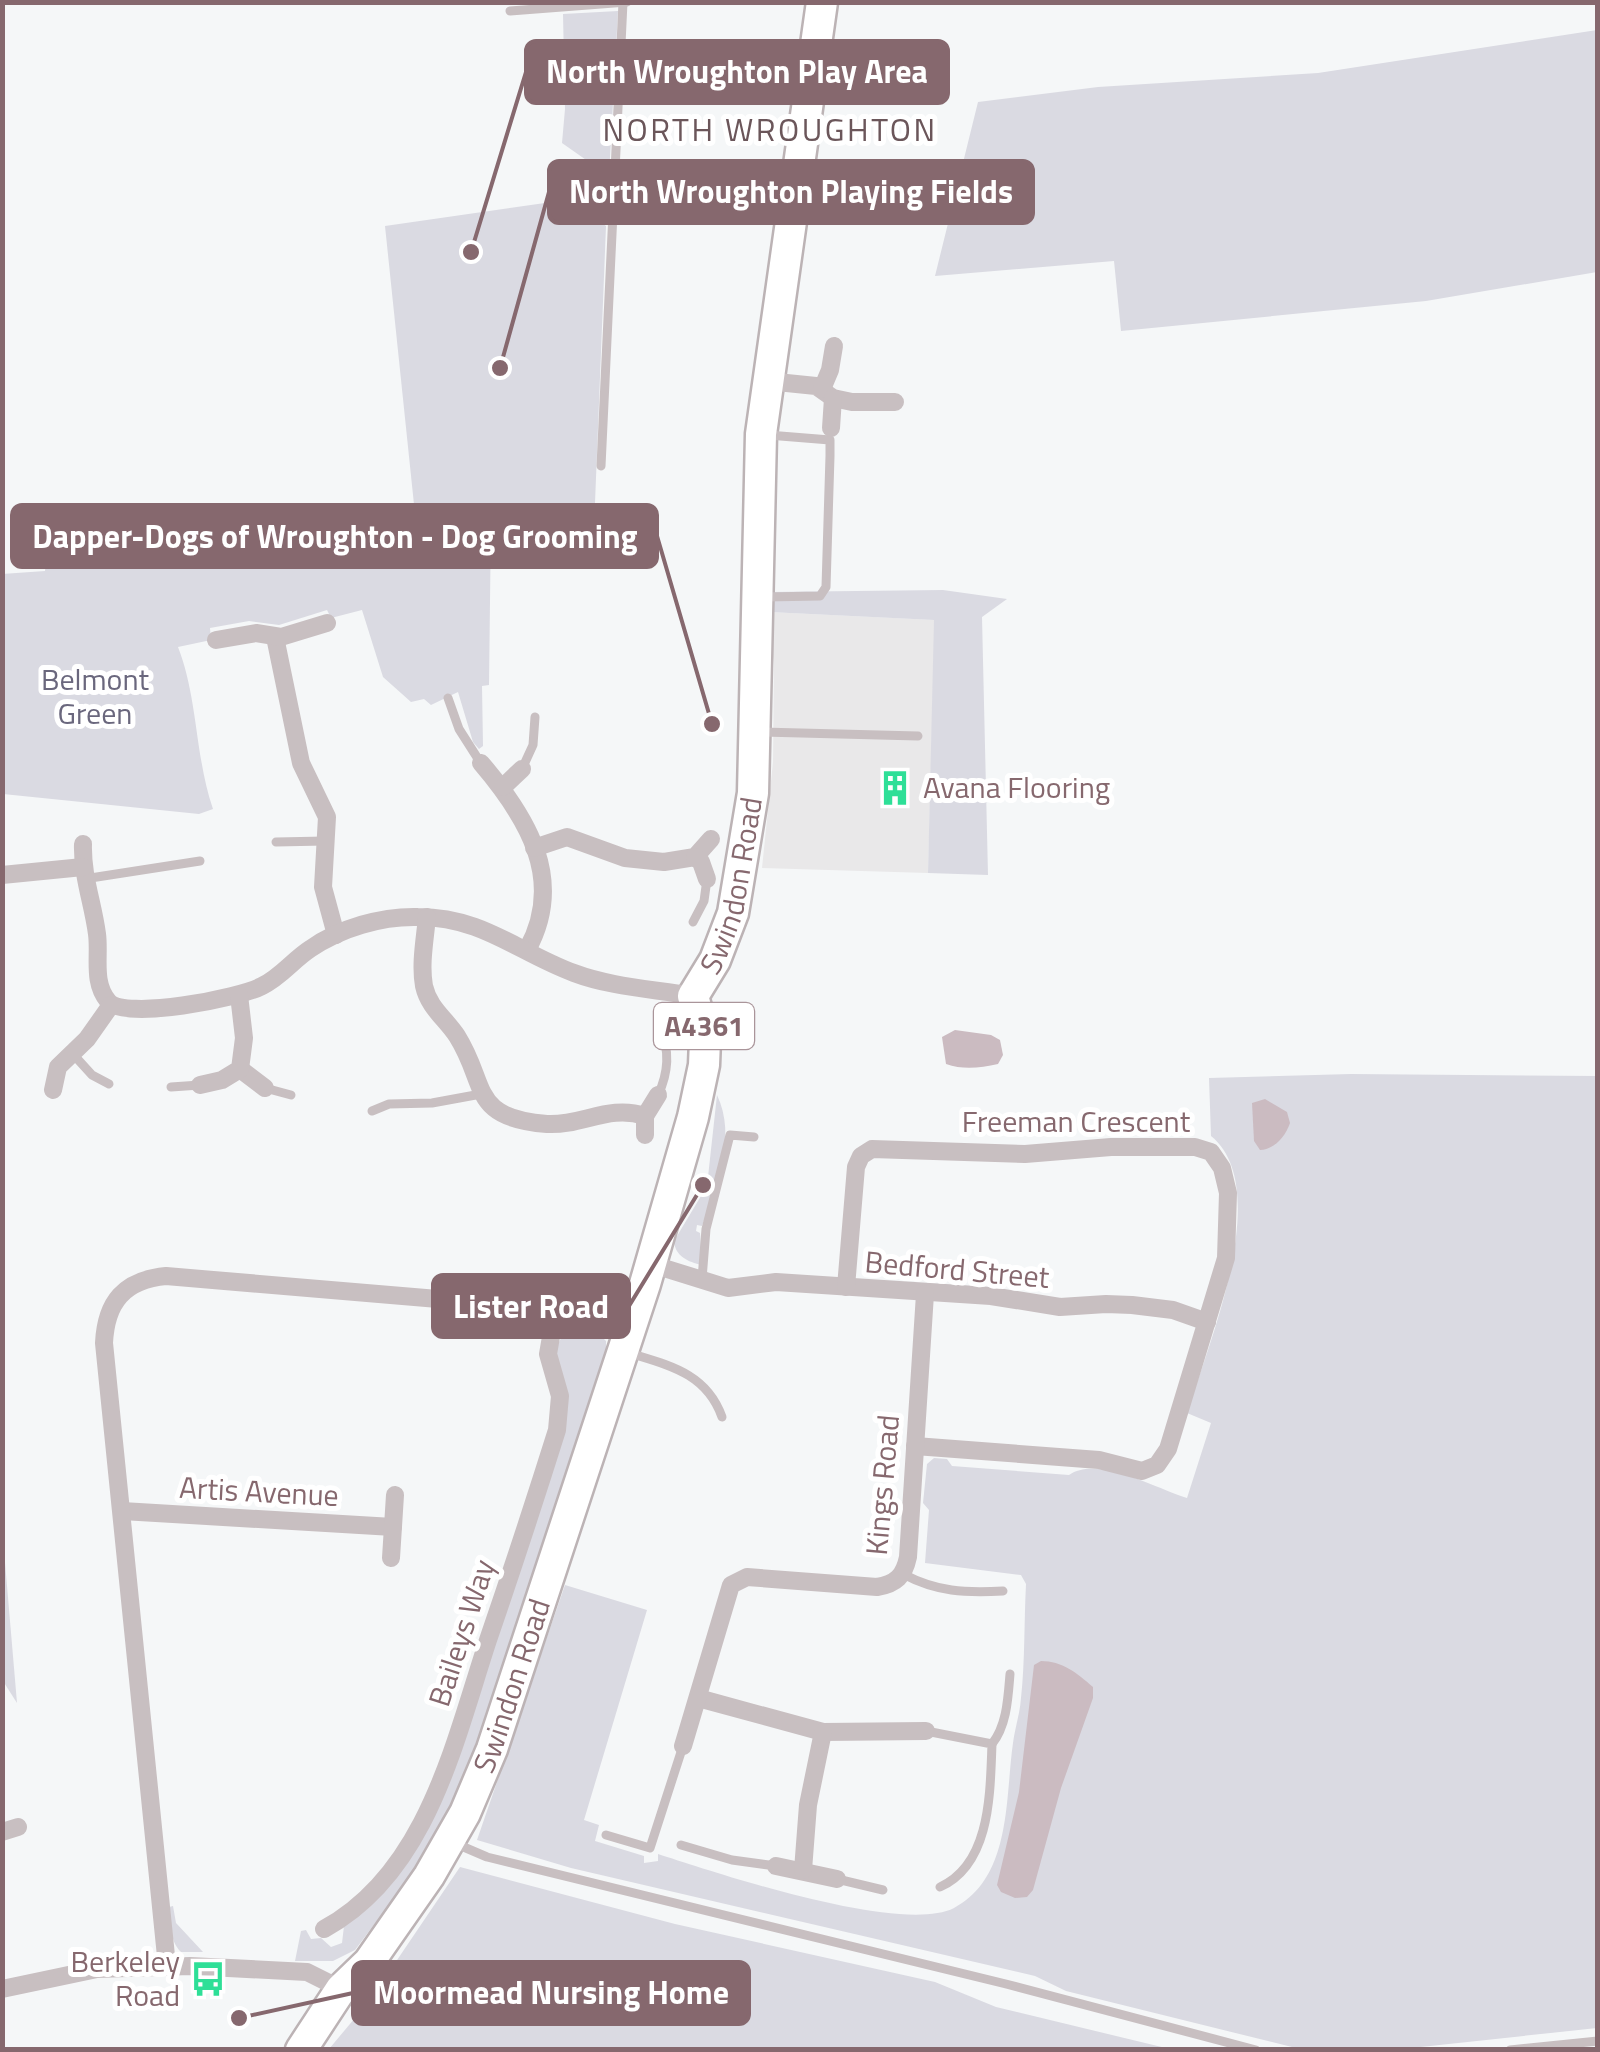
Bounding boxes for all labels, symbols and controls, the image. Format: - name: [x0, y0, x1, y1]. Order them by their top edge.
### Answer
- callout: North Wroughton Play Area: [526, 41, 948, 103]
- text: North Wroughton Play Area: [546, 47, 928, 95]
- district label: NORTH WROUGHTON: [602, 105, 938, 153]
- callout: North Wroughton Playing Fields: [549, 161, 1033, 223]
- text: North Wroughton Playing Fields: [569, 167, 1013, 215]
- callout: Dapper-Dogs of Wroughton - Dog Grooming: [12, 505, 657, 567]
- text: Dapper-Dogs of Wroughton - Dog Grooming: [32, 512, 638, 560]
- park label: Belmont Green: [41, 656, 149, 736]
- place label: Avana Flooring: [923, 764, 1110, 810]
- building icon: Avana Flooring: [876, 769, 914, 807]
- street label: Swindon Road: [687, 793, 774, 983]
- road number: A4361: [654, 1003, 754, 1049]
- street label: Freeman Crescent: [962, 1098, 1191, 1144]
- street label: Bedford Street: [863, 1238, 1052, 1300]
- callout: Lister Road: [433, 1275, 629, 1337]
- text: Lister Road: [453, 1282, 609, 1330]
- street label: Kings Road: [853, 1413, 911, 1557]
- street label: Artis Avenue: [178, 1464, 340, 1518]
- street label: Baileys Way: [416, 1553, 506, 1712]
- street label: Swindon Road: [460, 1593, 562, 1780]
- place label: Berkeley Road: [71, 1938, 180, 2018]
- bus stop icon: Berkeley Road: [189, 1960, 227, 1998]
- callout: Moormead Nursing Home: [353, 1962, 749, 2024]
- text: Moormead Nursing Home: [373, 1968, 729, 2016]

